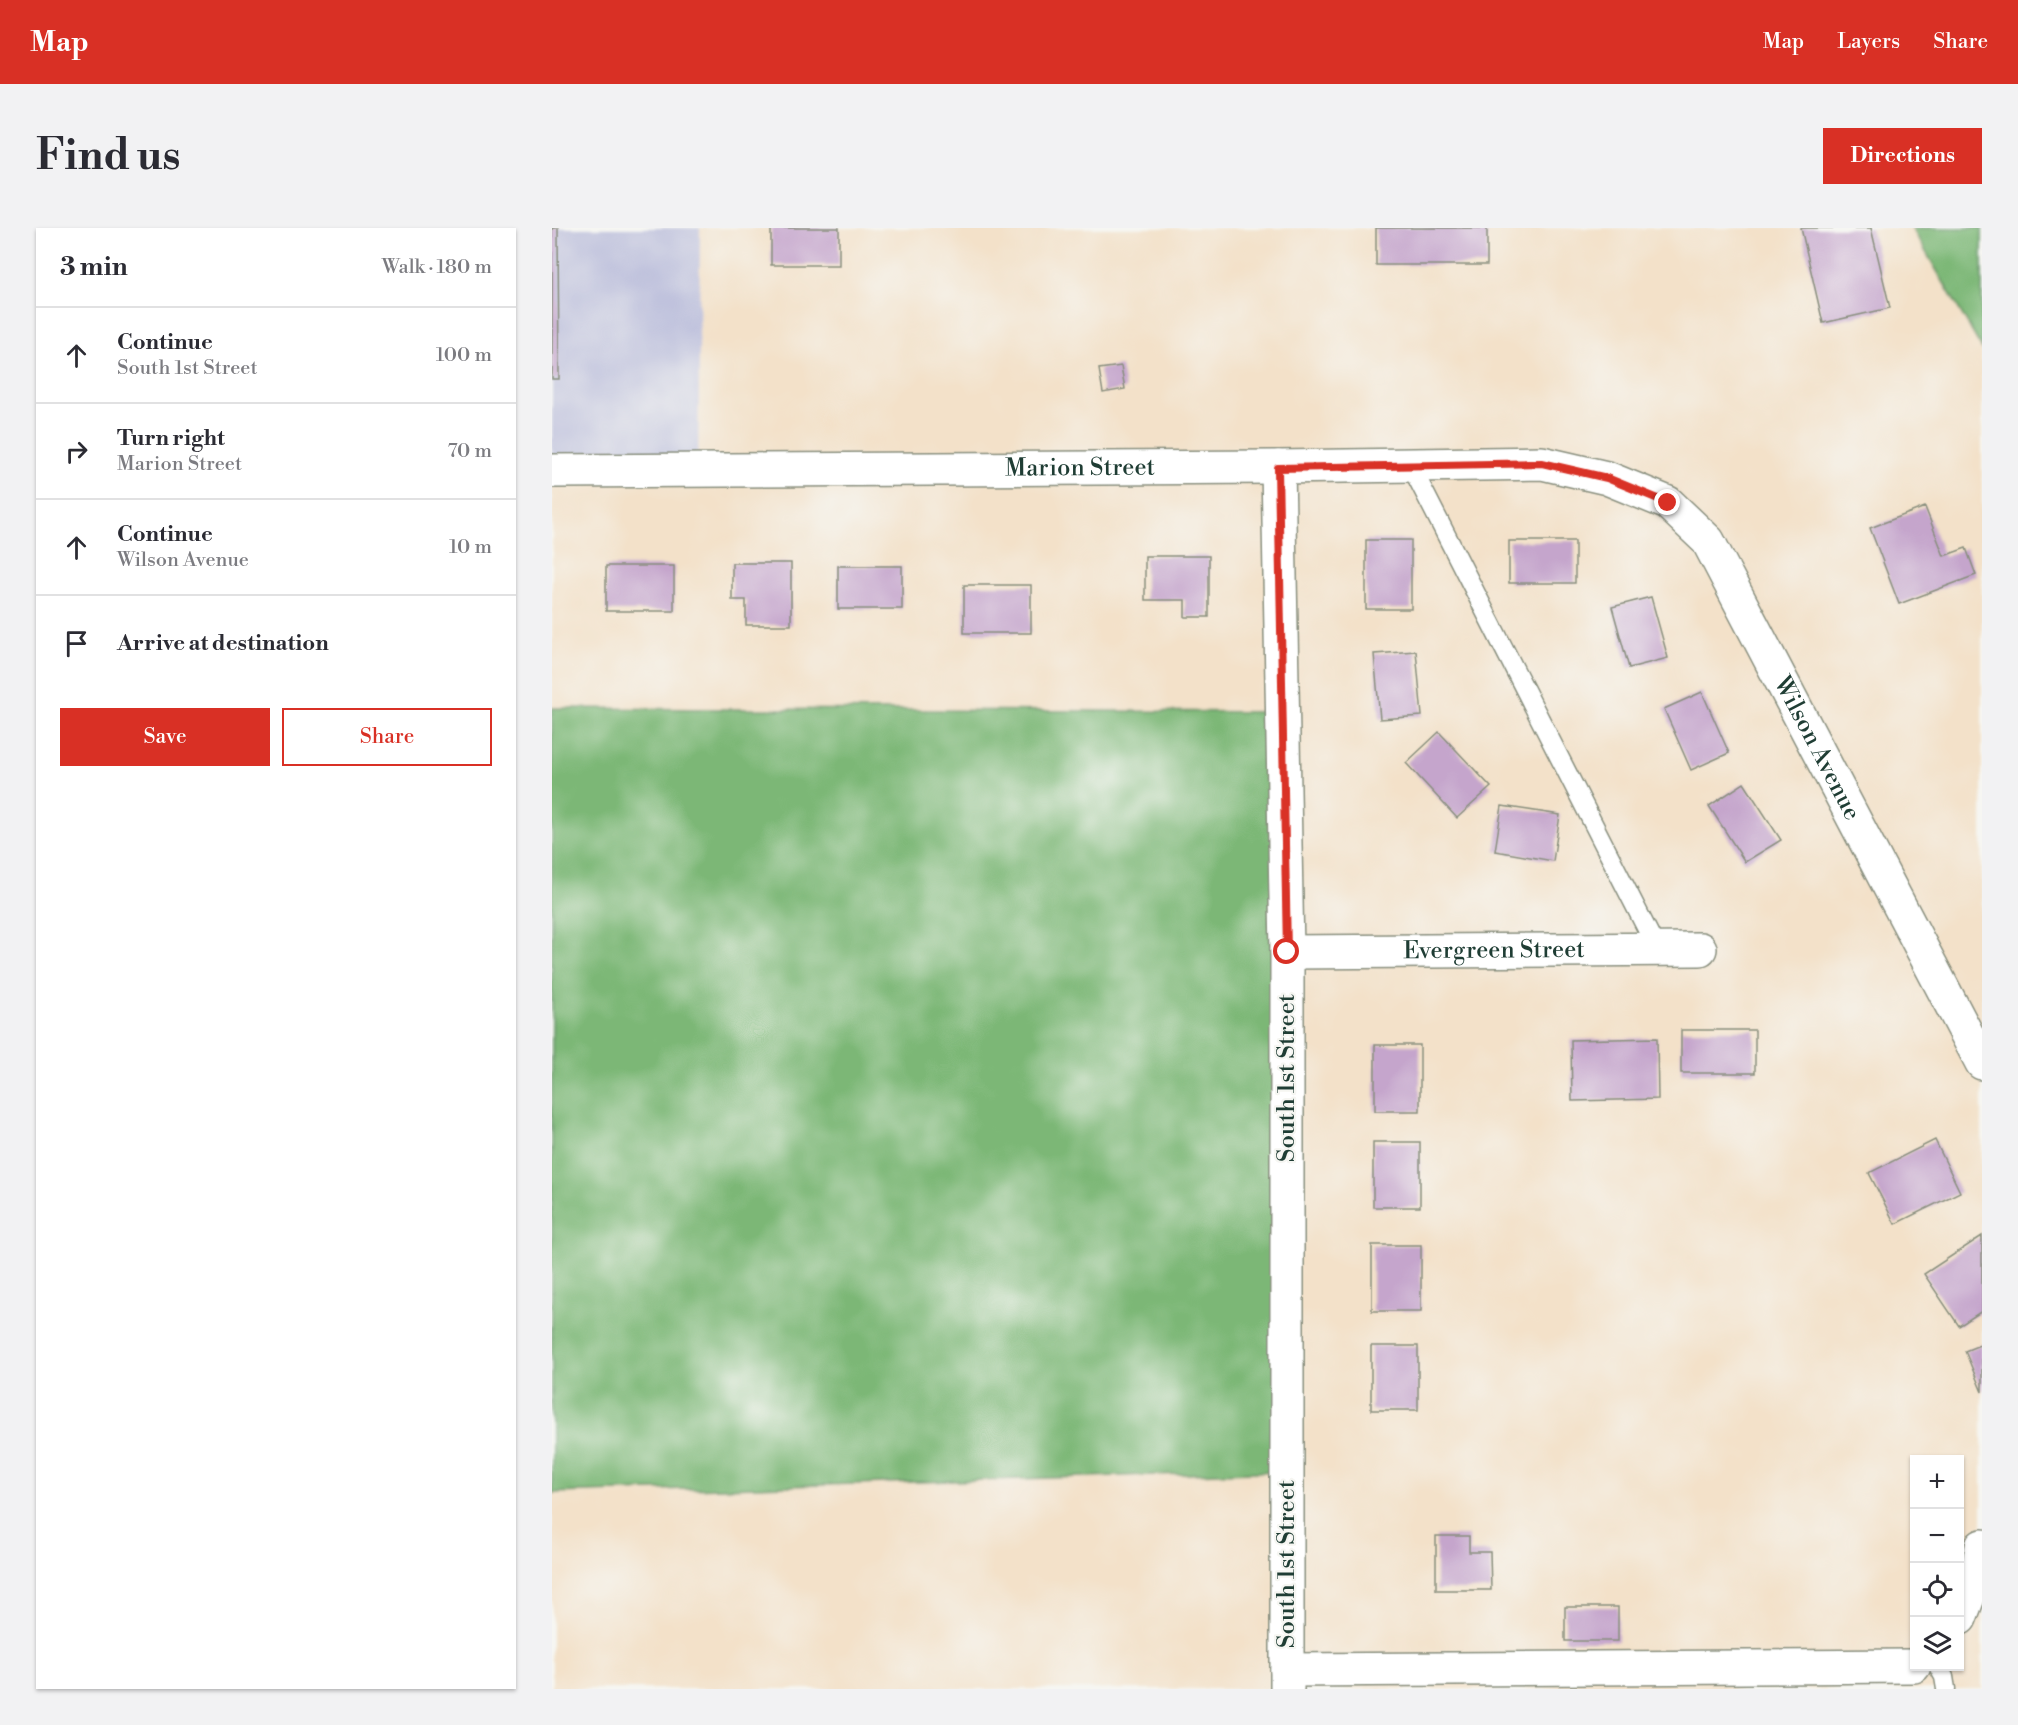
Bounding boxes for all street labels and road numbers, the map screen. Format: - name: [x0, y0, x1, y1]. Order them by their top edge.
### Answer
- street label: Marion Street: [1005, 453, 1156, 484]
- street label: Wilson Avenue: [1766, 670, 1867, 825]
- street label: Evergreen Street: [1403, 935, 1585, 966]
- street label: South 1st Street: [1272, 993, 1302, 1162]
- street label: South 1st Street: [1272, 1479, 1302, 1648]

